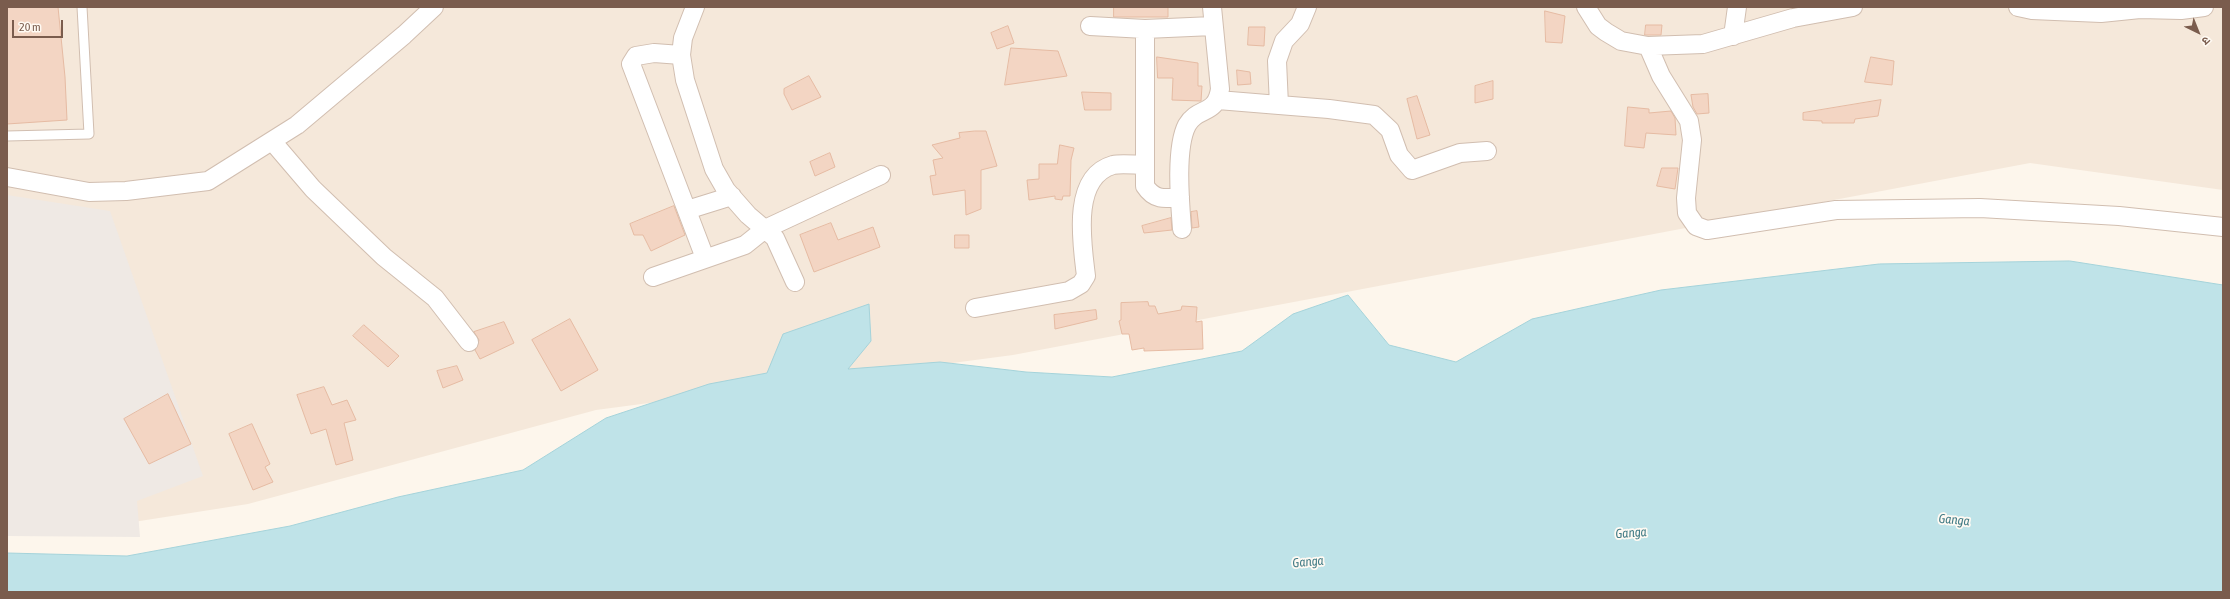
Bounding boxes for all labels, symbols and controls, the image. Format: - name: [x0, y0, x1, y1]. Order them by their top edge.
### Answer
- scale bar: [14, 12, 65, 38]
- north arrow: [2178, 12, 2218, 52]
- text: 20 m: [19, 20, 41, 34]
- text: उ: [2200, 34, 2213, 47]
- water label: Ganga: [1938, 511, 1970, 529]
- water label: Ganga: [1615, 524, 1647, 542]
- water label: Ganga: [1292, 553, 1324, 571]

